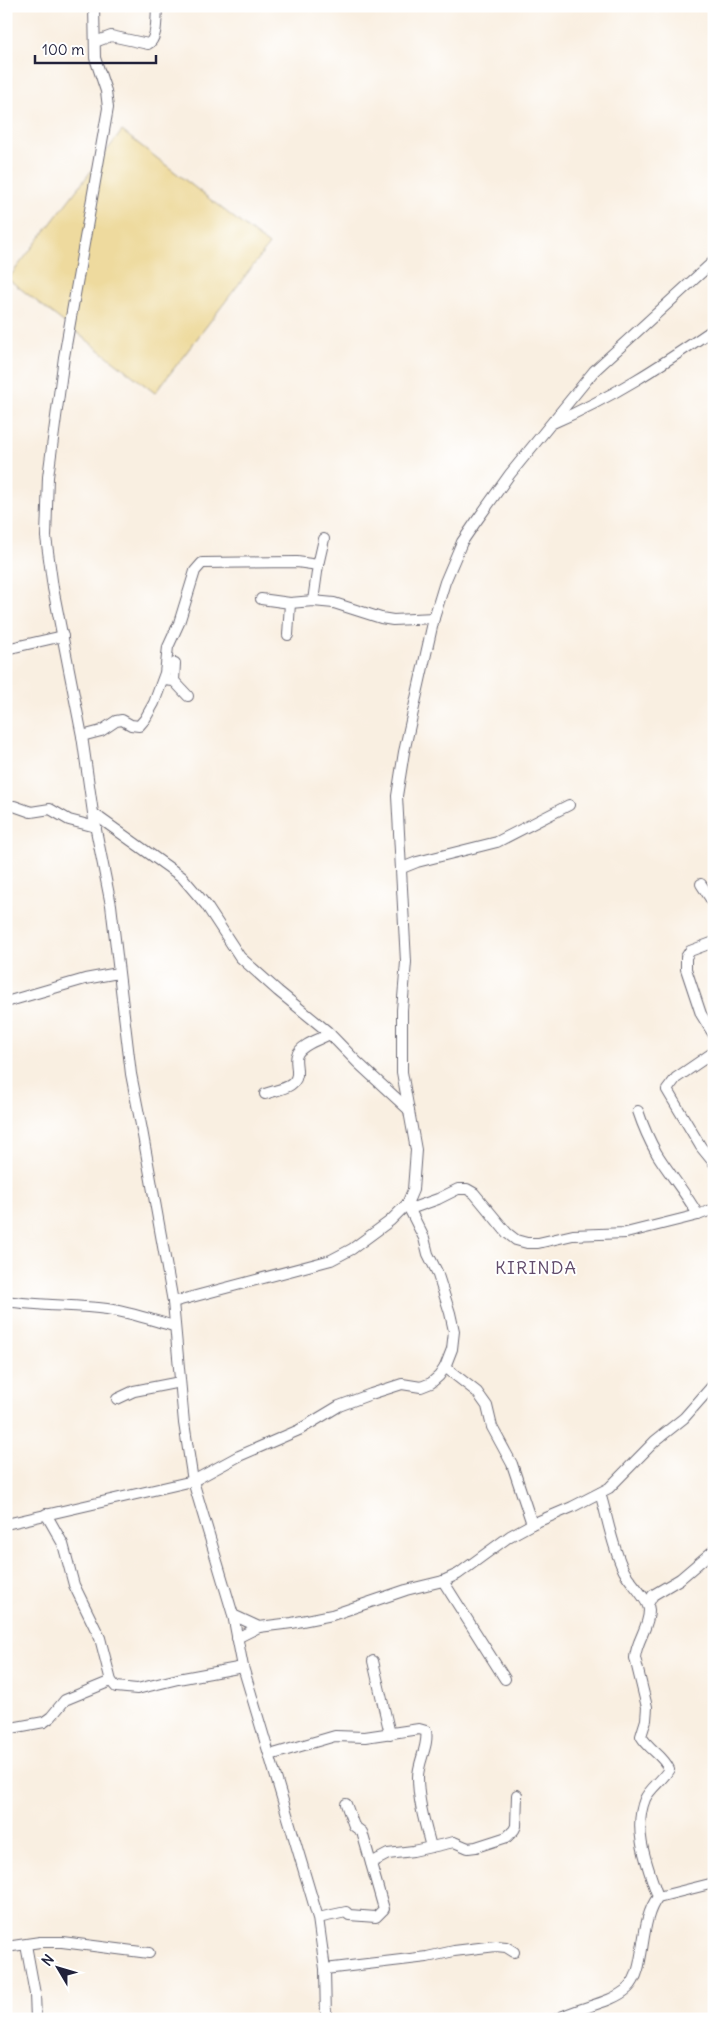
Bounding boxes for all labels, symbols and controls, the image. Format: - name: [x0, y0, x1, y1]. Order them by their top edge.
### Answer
- scale bar: [35, 32, 156, 64]
- text: 100 m: [42, 40, 84, 59]
- district label: KIRINDA: [495, 1256, 577, 1279]
- north arrow: [32, 1942, 82, 1992]
- text: N: [38, 1951, 58, 1969]

